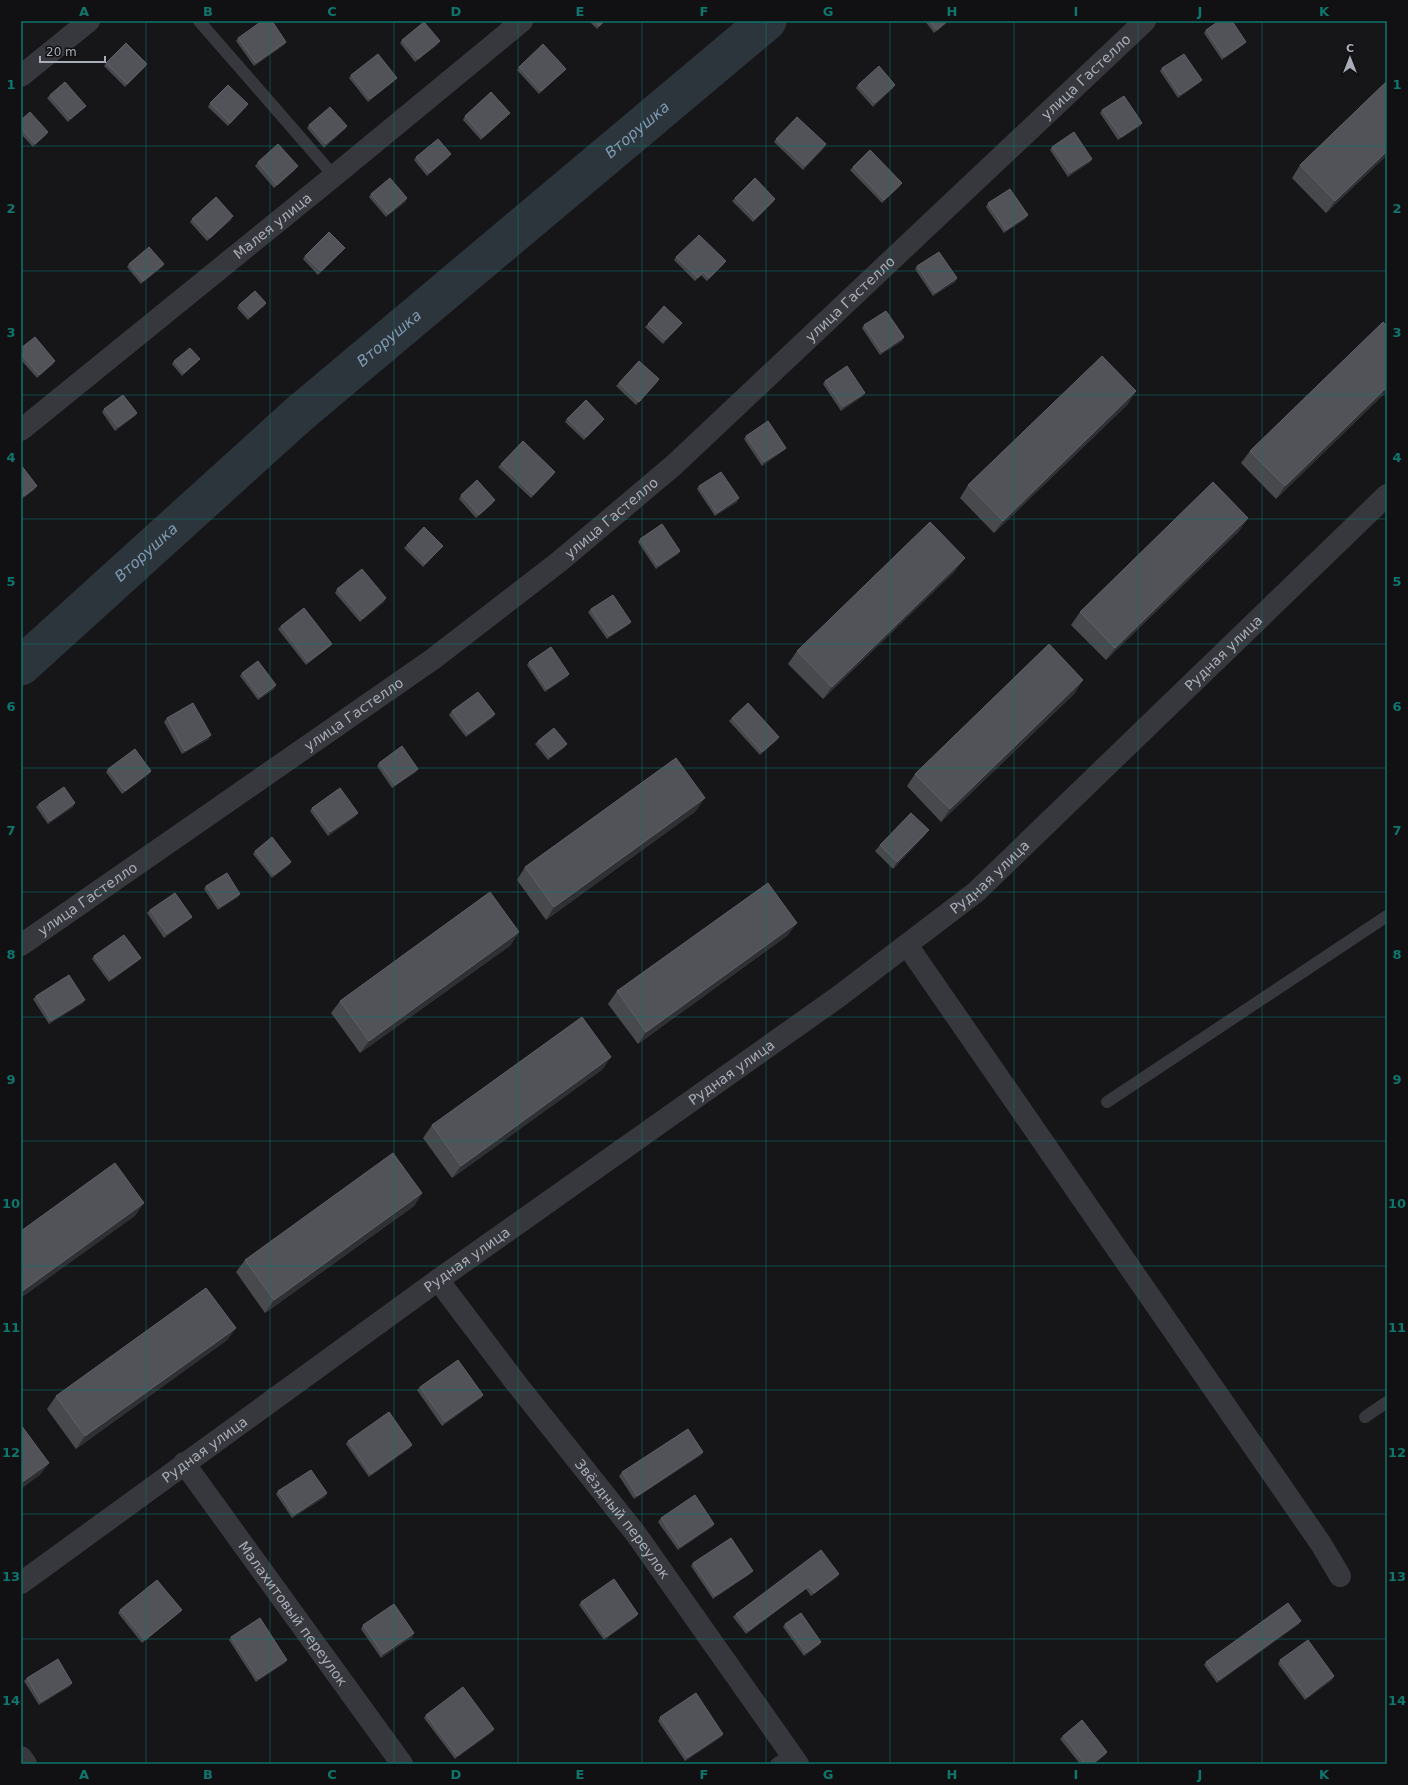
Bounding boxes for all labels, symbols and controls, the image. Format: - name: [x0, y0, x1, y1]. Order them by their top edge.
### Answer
- text: A: [79, 4, 89, 19]
- text: B: [203, 4, 213, 19]
- text: C: [327, 4, 337, 19]
- text: D: [451, 4, 462, 19]
- text: E: [576, 4, 584, 19]
- text: F: [700, 4, 708, 19]
- text: G: [823, 4, 833, 19]
- text: H: [947, 4, 957, 19]
- text: I: [1074, 4, 1078, 19]
- text: J: [1197, 4, 1202, 19]
- text: K: [1319, 4, 1330, 19]
- street label: улица Гастелло: [1038, 31, 1134, 123]
- scale bar: [40, 38, 105, 64]
- north arrow: [1330, 38, 1370, 78]
- text: С: [1346, 42, 1354, 55]
- text: 20 m: [46, 45, 77, 59]
- text: 1: [6, 77, 16, 92]
- text: 1: [1392, 77, 1402, 92]
- water label: Вторушка: [601, 98, 673, 162]
- street label: Малея улица: [230, 189, 315, 262]
- text: 2: [6, 201, 16, 216]
- text: 2: [1392, 201, 1402, 216]
- street label: улица Гастелло: [802, 253, 898, 345]
- water label: Вторушка: [353, 306, 425, 370]
- text: 3: [6, 325, 16, 340]
- text: 3: [1392, 325, 1402, 340]
- text: 4: [6, 450, 16, 465]
- text: 4: [1392, 450, 1402, 465]
- street label: улица Гастелло: [561, 474, 661, 562]
- water label: Вторушка: [111, 519, 181, 586]
- text: 5: [6, 574, 16, 589]
- text: 5: [1392, 574, 1402, 589]
- street label: Рудная улица: [1181, 612, 1266, 694]
- street label: улица Гастелло: [301, 674, 406, 754]
- text: 6: [6, 699, 16, 714]
- text: 6: [1392, 699, 1402, 714]
- text: 7: [6, 823, 16, 838]
- text: 7: [1392, 823, 1402, 838]
- street label: Рудная улица: [947, 837, 1033, 917]
- street label: улица Гастелло: [35, 859, 140, 939]
- text: 8: [6, 947, 16, 962]
- text: 8: [1392, 947, 1402, 962]
- street label: Рудная улица: [685, 1036, 778, 1108]
- text: 9: [6, 1072, 16, 1087]
- text: 9: [1392, 1072, 1402, 1087]
- text: 10: [2, 1196, 20, 1211]
- text: 10: [1388, 1196, 1406, 1211]
- street label: Рудная улица: [421, 1224, 513, 1295]
- text: 11: [2, 1320, 20, 1335]
- text: 11: [1388, 1320, 1406, 1335]
- street label: Рудная улица: [159, 1413, 250, 1486]
- text: 12: [2, 1445, 20, 1460]
- text: 12: [1388, 1445, 1406, 1460]
- street label: Звёздный переулок: [572, 1456, 673, 1582]
- street label: Малахитовый переулок: [235, 1538, 351, 1689]
- text: 13: [2, 1569, 20, 1584]
- text: 13: [1388, 1569, 1406, 1584]
- text: 14: [2, 1693, 20, 1708]
- text: 14: [1388, 1693, 1406, 1708]
- text: A: [79, 1767, 89, 1782]
- text: B: [203, 1767, 213, 1782]
- text: C: [327, 1767, 337, 1782]
- text: D: [451, 1767, 462, 1782]
- text: E: [576, 1767, 584, 1782]
- text: F: [700, 1767, 708, 1782]
- text: G: [823, 1767, 833, 1782]
- text: H: [947, 1767, 957, 1782]
- text: I: [1074, 1767, 1078, 1782]
- text: J: [1197, 1767, 1202, 1782]
- text: K: [1319, 1767, 1330, 1782]

